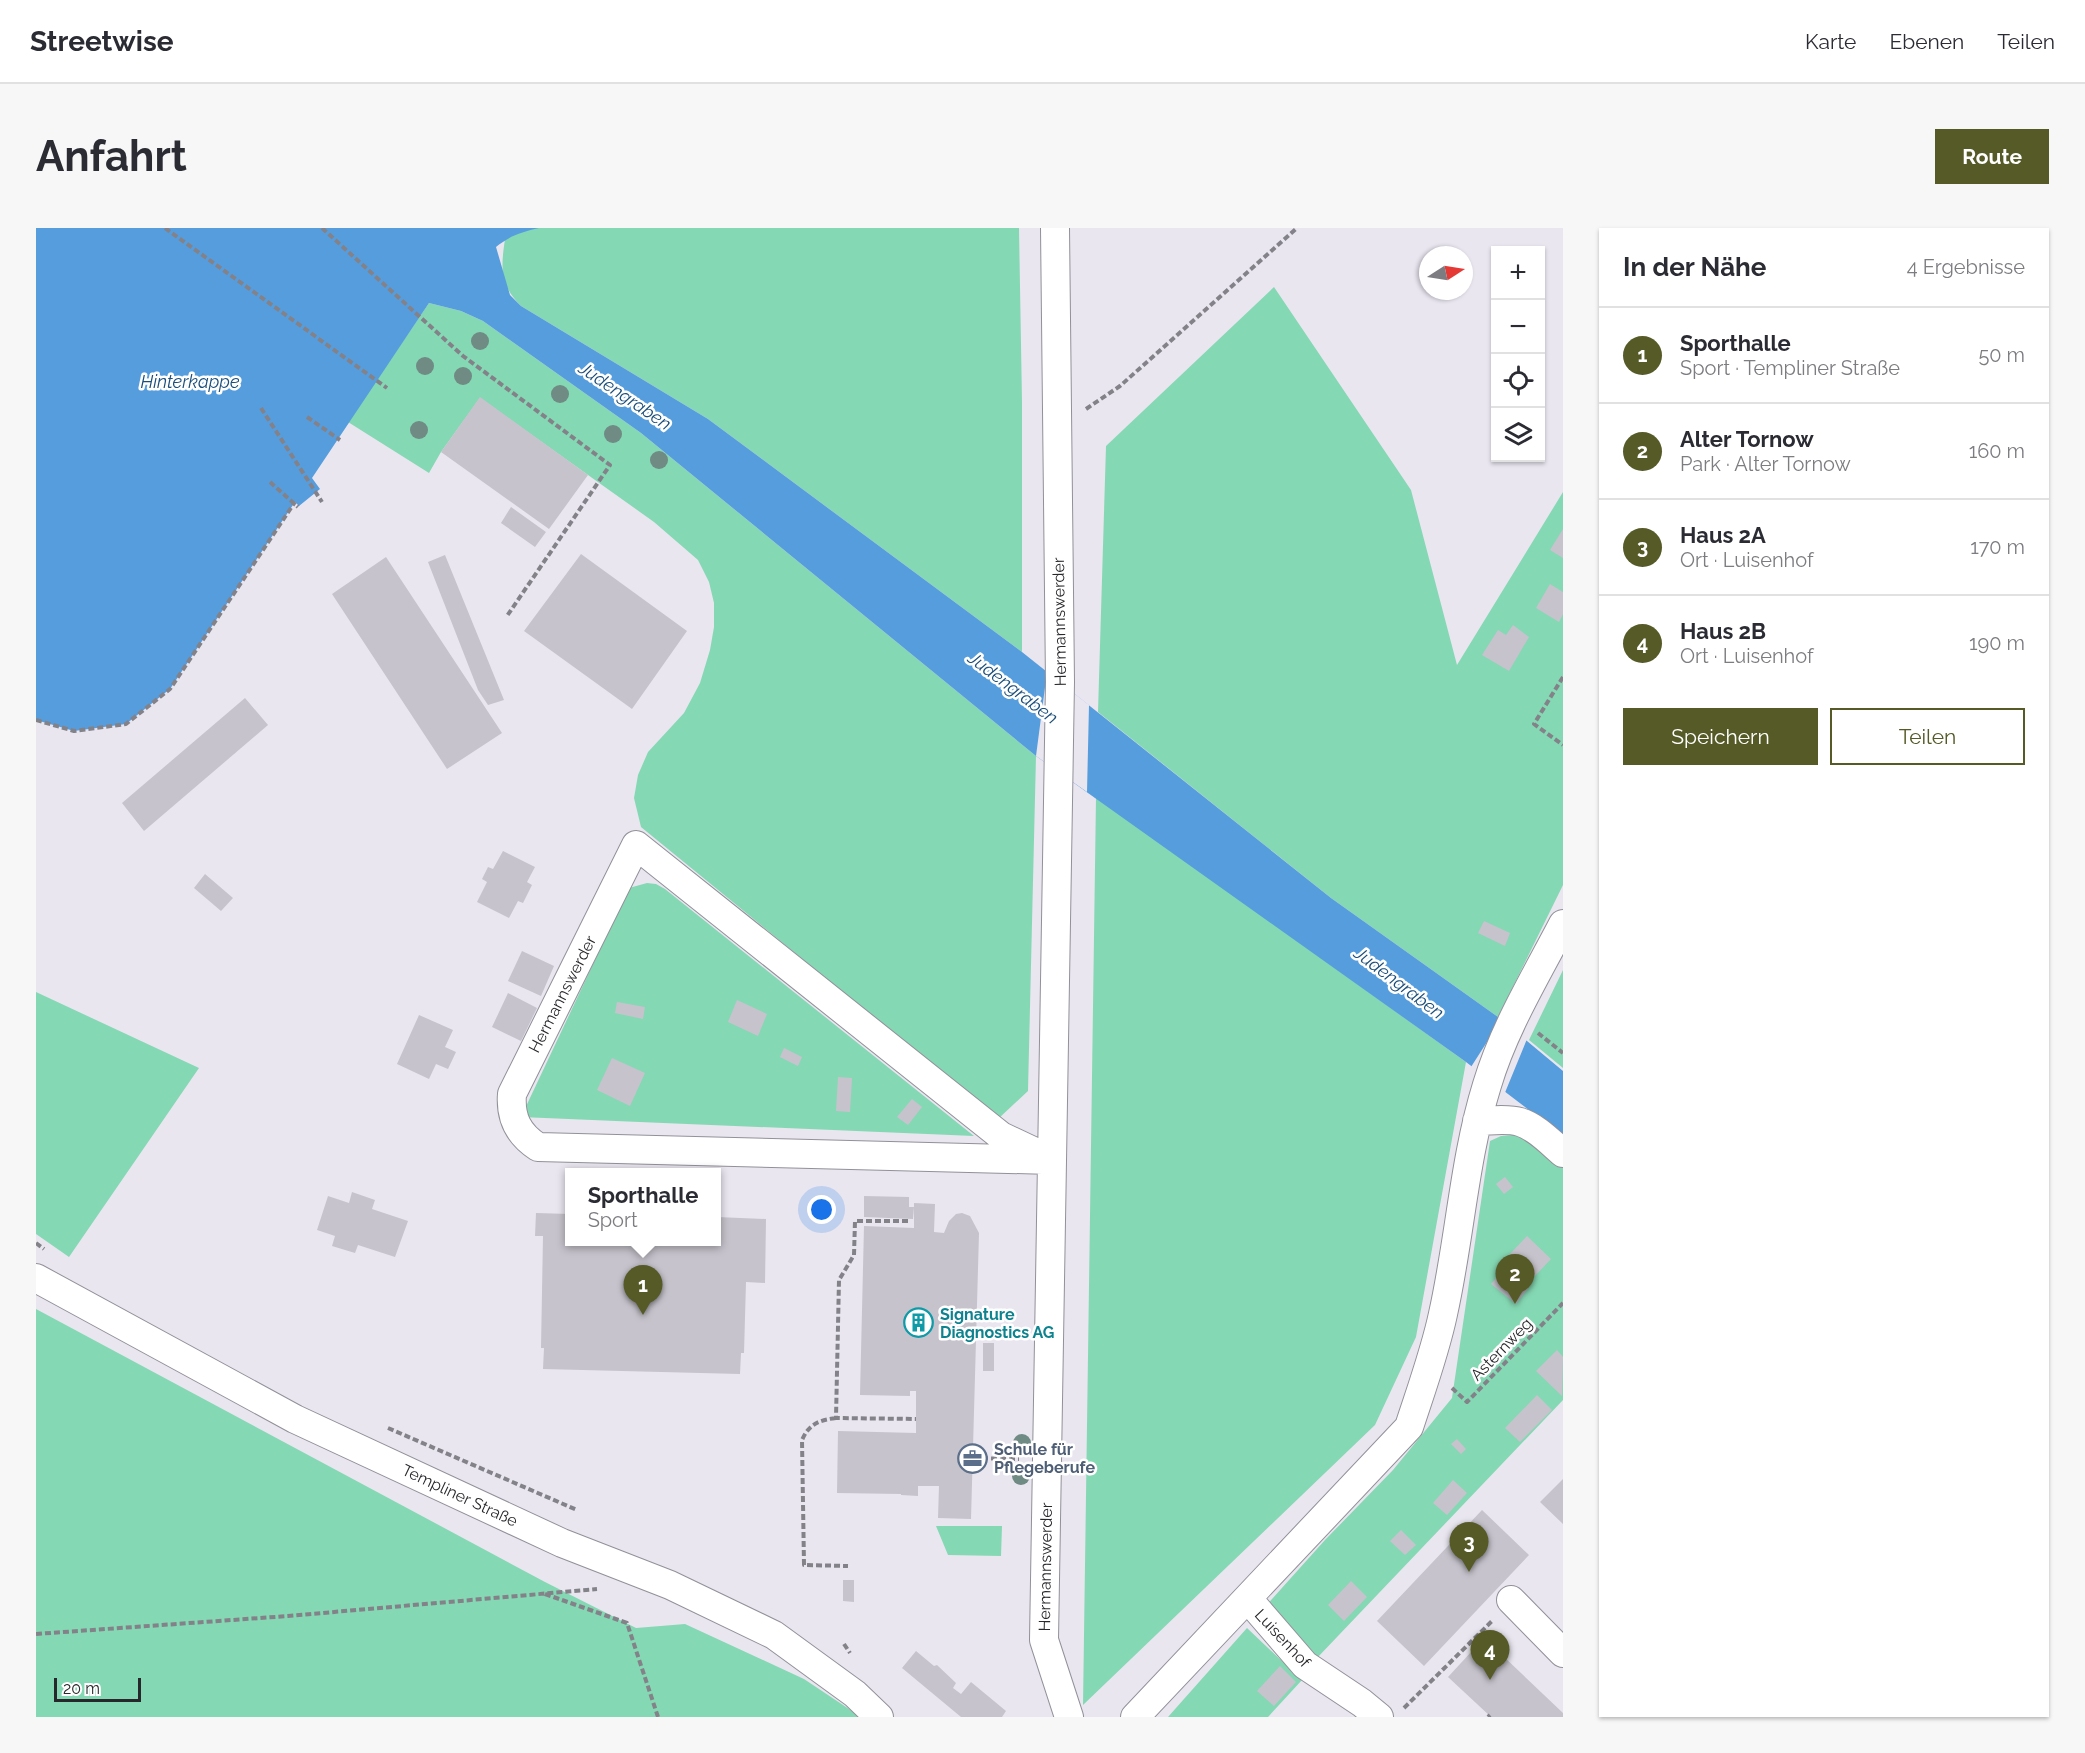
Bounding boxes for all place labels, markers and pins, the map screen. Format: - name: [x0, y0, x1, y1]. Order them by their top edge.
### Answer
- pin: 2: [1496, 1254, 1534, 1304]
- pin: 1: [624, 1266, 662, 1315]
- place label: Signature Diagnostics AG: [940, 1305, 1054, 1342]
- building icon: Signature Diagnostics AG: [903, 1307, 935, 1339]
- place label: Schule für Pflegeberufe: [994, 1440, 1095, 1477]
- office icon: Schule für Pflegeberufe: [957, 1442, 989, 1474]
- pin: 3: [1450, 1522, 1488, 1572]
- pin: 4: [1470, 1630, 1510, 1680]

